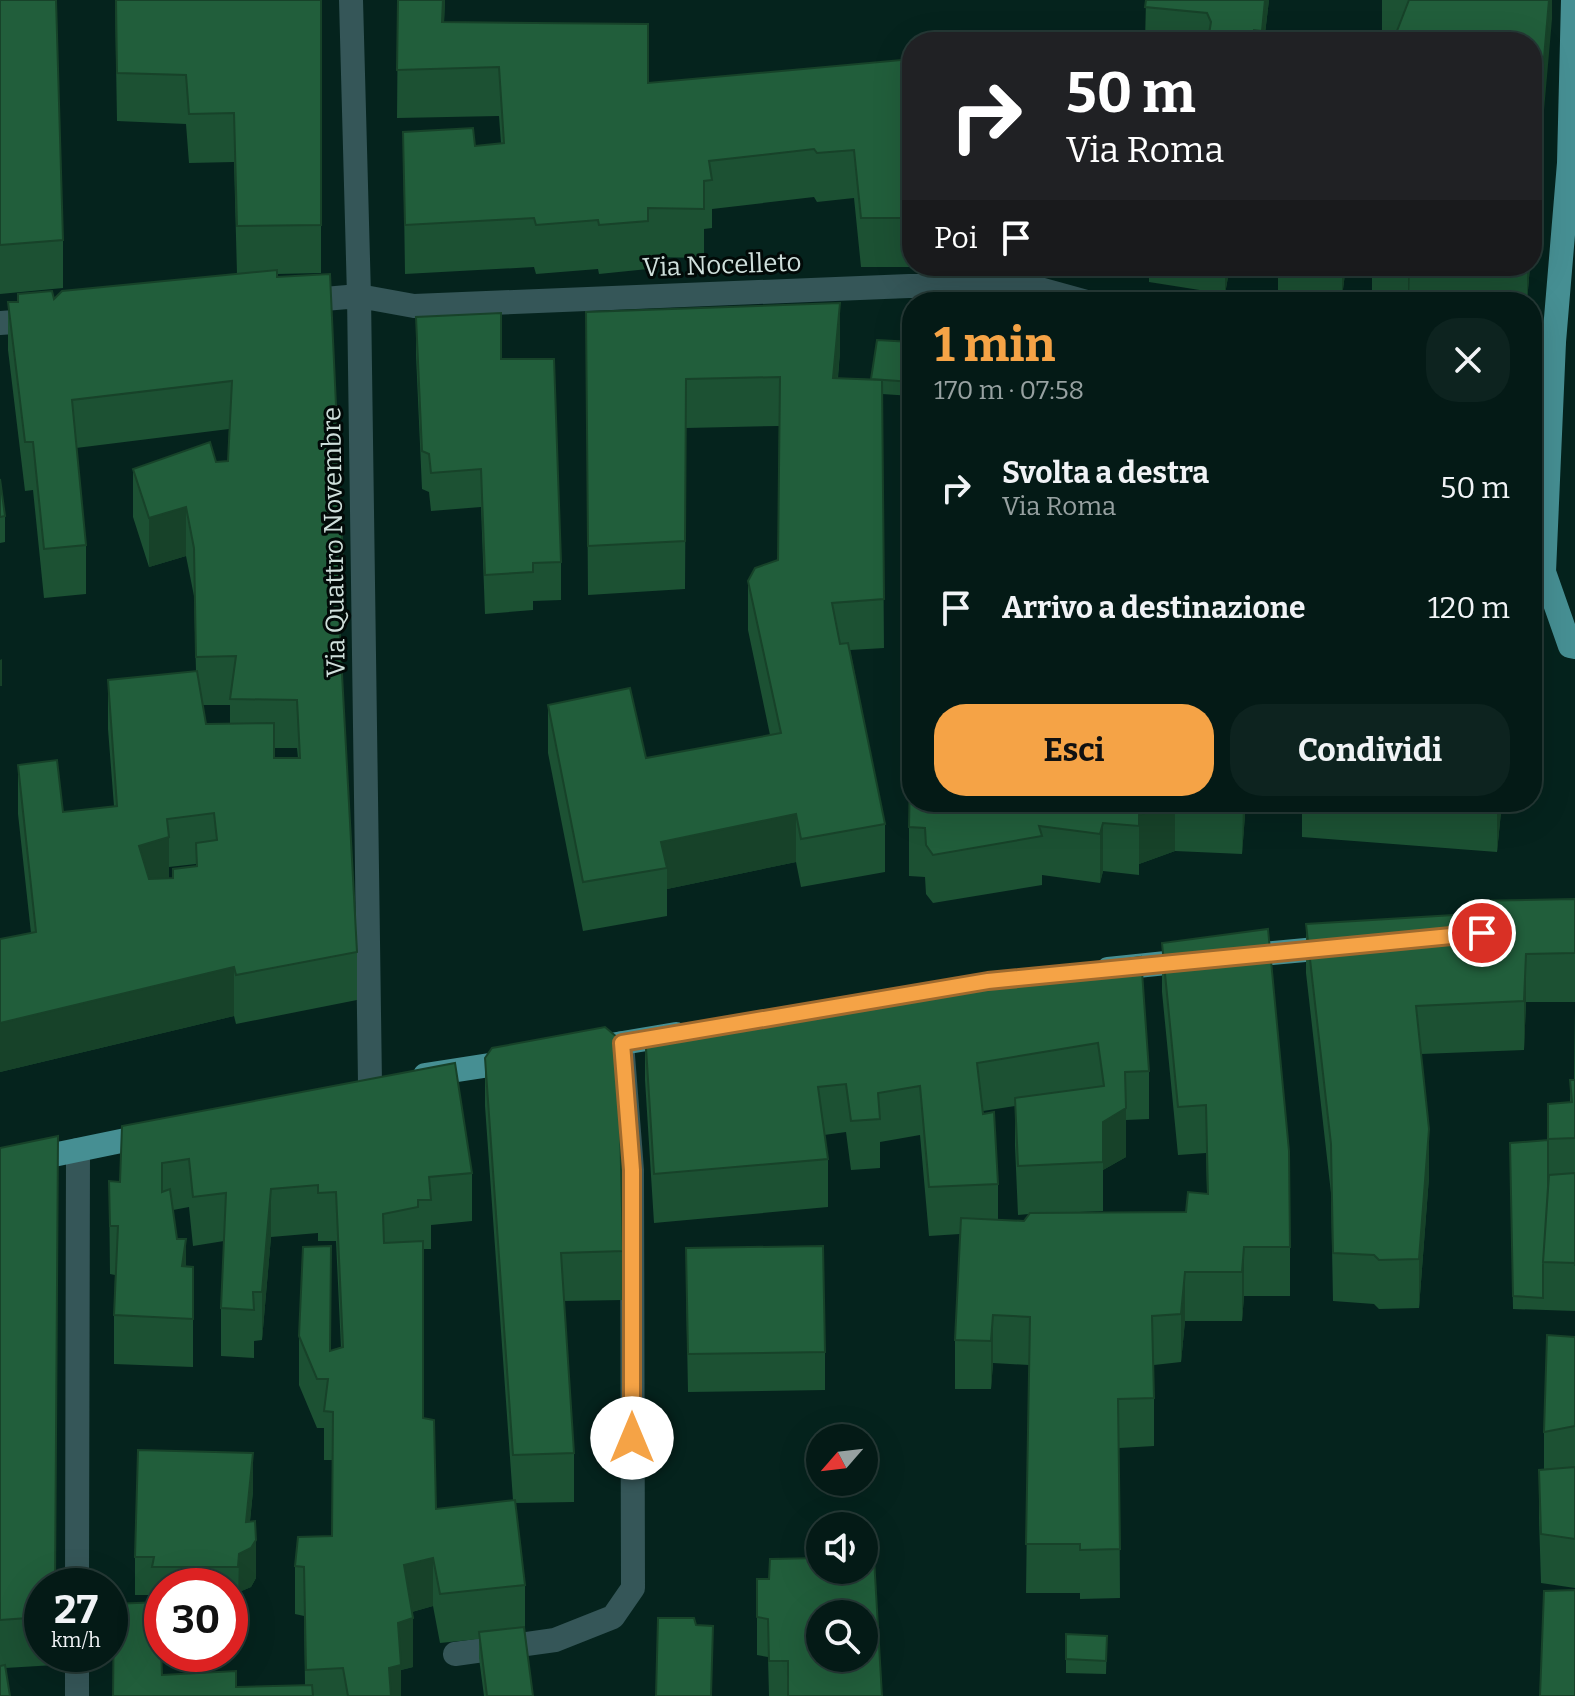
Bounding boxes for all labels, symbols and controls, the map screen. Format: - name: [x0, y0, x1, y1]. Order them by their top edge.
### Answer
- text: 50 m: [1066, 60, 1196, 127]
- icon: right: [934, 64, 1038, 168]
- text: Via Roma: [1066, 128, 1224, 172]
- icon: arrive: [994, 216, 1038, 260]
- text: Poi: [934, 220, 978, 256]
- street label: Via Nocelleto: [642, 247, 802, 283]
- text: 1 min: [934, 316, 1055, 374]
- button: close: [1426, 318, 1510, 402]
- text: 170 m · 07:58: [934, 375, 1084, 406]
- street label: Via Quattro Novembre: [316, 407, 352, 677]
- text: Svolta a destra: [1002, 455, 1209, 491]
- icon: right: [934, 466, 978, 510]
- text: 50 m: [1440, 470, 1510, 506]
- text: Via Roma: [1002, 491, 1116, 522]
- icon: arrive: [934, 586, 978, 630]
- text: Arrivo a destinazione: [1002, 590, 1305, 626]
- text: 120 m: [1428, 590, 1510, 626]
- button: Esci: [934, 704, 1214, 796]
- button: Condividi: [1230, 704, 1510, 796]
- pin: [1448, 899, 1516, 967]
- icon: arrive: [1460, 911, 1504, 955]
- position arrow: [590, 1396, 674, 1480]
- north arrow: [806, 1424, 878, 1496]
- map controls: [806, 1424, 878, 1672]
- button: sound: [806, 1512, 878, 1584]
- speed limit sign: 30: [144, 1568, 248, 1672]
- text: 27: [54, 1586, 98, 1634]
- button: search: [806, 1600, 878, 1672]
- text: km/h: [51, 1628, 101, 1652]

